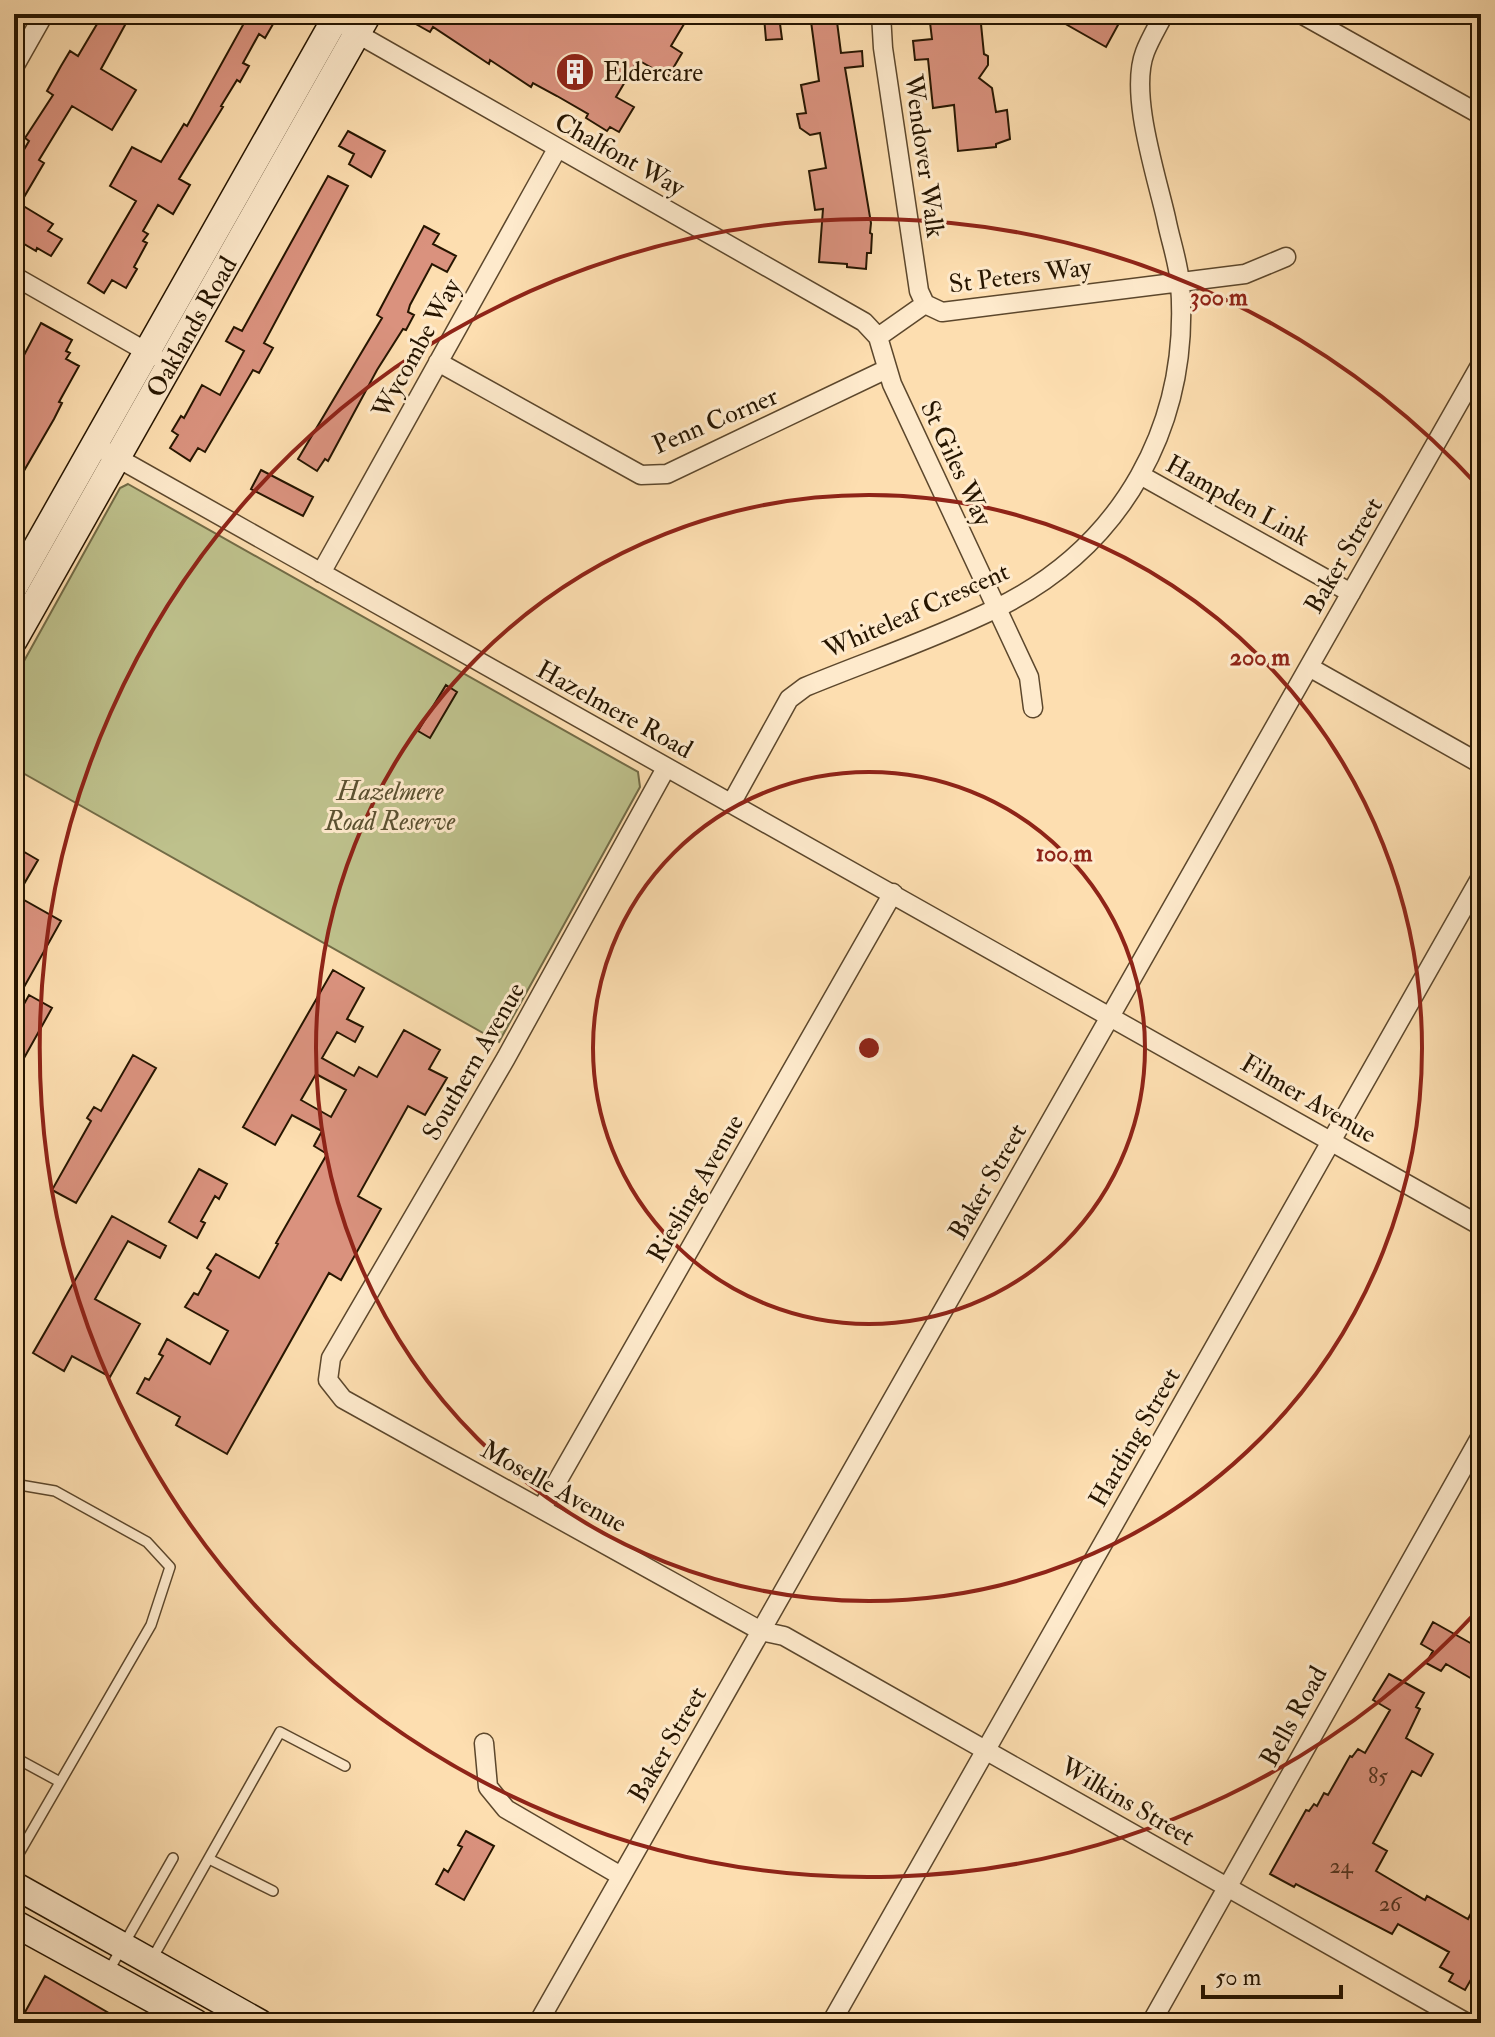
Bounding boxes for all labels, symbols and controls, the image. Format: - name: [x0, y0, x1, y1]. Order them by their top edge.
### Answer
- building icon: Eldercare: [554, 51, 596, 93]
- place label: Eldercare: [603, 57, 703, 89]
- street label: Wendover Walk: [897, 72, 951, 240]
- street label: Chalfont Way: [549, 106, 691, 204]
- street label: Oaklands Road: [140, 251, 245, 403]
- street label: St Peters Way: [947, 251, 1094, 301]
- street label: Wycombe Way: [365, 273, 469, 425]
- text: 300 m: [1190, 282, 1248, 313]
- street label: Penn Corner: [648, 380, 783, 462]
- street label: St Giles Way: [913, 395, 999, 532]
- street label: Hampden Link: [1160, 448, 1315, 555]
- street label: Baker Street: [1298, 492, 1390, 619]
- street label: Whiteleaf Crescent: [818, 556, 1014, 667]
- text: 200 m: [1230, 642, 1291, 673]
- street label: Hazelmere Road: [531, 654, 698, 766]
- park label: Hazelmere Road Reserve: [324, 776, 455, 838]
- text: 100 m: [1036, 838, 1093, 869]
- street label: Southern Avenue: [416, 977, 532, 1146]
- centre of rings: [855, 1034, 883, 1062]
- street label: Filmer Avenue: [1235, 1047, 1382, 1151]
- street label: Riesling Avenue: [641, 1109, 751, 1268]
- street label: Baker Street: [942, 1118, 1034, 1245]
- street label: Harding Street: [1082, 1362, 1188, 1513]
- street label: Moselle Avenue: [475, 1434, 632, 1540]
- street label: Bells Road: [1253, 1660, 1335, 1772]
- street label: Baker Street: [622, 1681, 714, 1808]
- street label: Wilkins Street: [1054, 1750, 1200, 1853]
- house number: 85: [1368, 1762, 1388, 1790]
- house number: 24: [1329, 1852, 1354, 1880]
- house number: 26: [1379, 1890, 1403, 1918]
- scale bar: [1203, 1949, 1341, 1999]
- text: 50 m: [1215, 1962, 1262, 1993]

